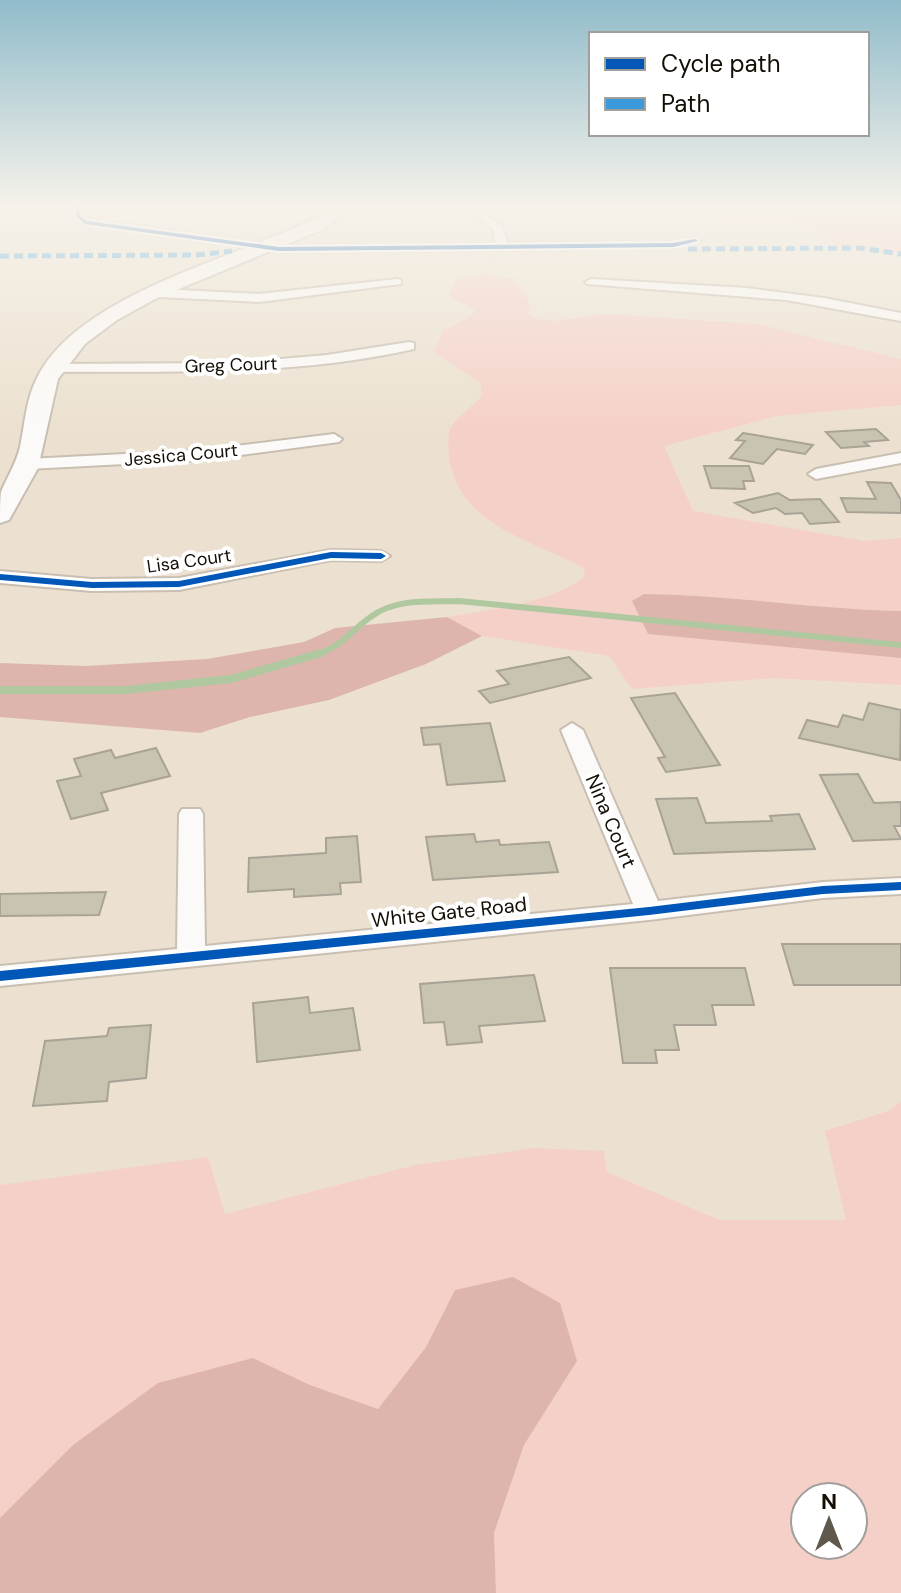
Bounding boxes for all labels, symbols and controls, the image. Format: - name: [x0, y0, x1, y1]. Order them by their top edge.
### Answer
- legend: [589, 32, 869, 136]
- text: Cycle path: [661, 48, 780, 79]
- text: Path: [661, 88, 710, 119]
- street label: Greg Court: [184, 351, 278, 379]
- street label: Jessica Court: [123, 438, 239, 472]
- street label: Lisa Court: [145, 543, 233, 579]
- street label: Nina Court: [580, 770, 642, 872]
- street label: White Gate Road: [370, 891, 528, 933]
- north arrow: [789, 1481, 869, 1561]
- text: N: [821, 1487, 837, 1516]

